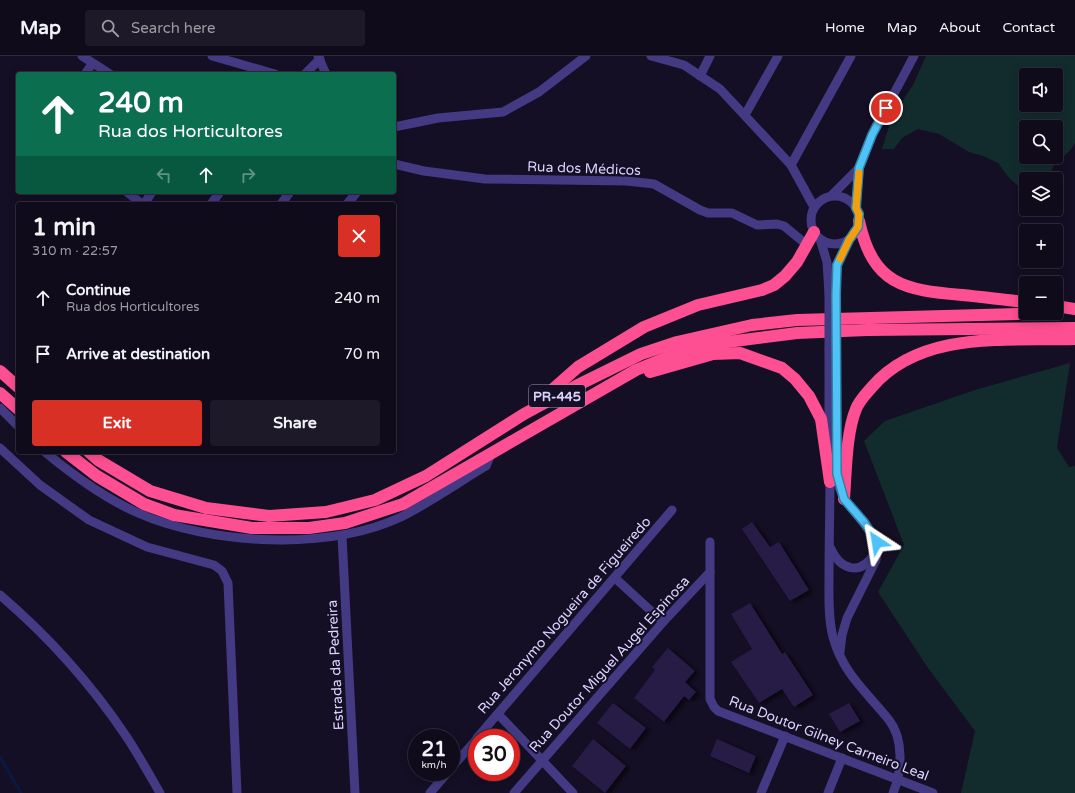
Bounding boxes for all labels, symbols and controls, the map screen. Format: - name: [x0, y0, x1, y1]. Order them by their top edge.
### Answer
- search box: [85, 10, 365, 46]
- text: Map: [20, 17, 61, 39]
- icon: search: [99, 17, 121, 39]
- text: Search here: [131, 19, 215, 37]
- text: Home: [825, 19, 865, 36]
- text: Map: [887, 19, 917, 36]
- text: About: [939, 19, 981, 36]
- text: Contact: [1003, 19, 1055, 36]
- map controls: [1019, 68, 1063, 320]
- button: sound: [1019, 68, 1063, 112]
- text: 240 m: [98, 86, 184, 120]
- icon: ahead: [32, 88, 84, 140]
- pin: [869, 91, 903, 125]
- icon: arrive: [875, 97, 897, 119]
- text: Rua dos Horticultores: [98, 120, 283, 142]
- button: search: [1019, 120, 1063, 164]
- street label: Rua dos Médicos: [527, 158, 641, 179]
- icon: left: [153, 164, 175, 186]
- icon: ahead: [195, 164, 217, 186]
- icon: right: [237, 164, 259, 186]
- button: layers: [1019, 172, 1063, 216]
- text: 1 min: [32, 213, 96, 242]
- button: close: [338, 215, 380, 257]
- button: +: [1019, 224, 1063, 268]
- text: 310 m · 22:57: [32, 243, 118, 259]
- button: −: [1019, 276, 1063, 320]
- text: Continue: [66, 281, 130, 299]
- icon: ahead: [32, 287, 54, 309]
- text: 240 m: [334, 289, 380, 307]
- text: Rua dos Horticultores: [66, 299, 200, 315]
- icon: arrive: [32, 343, 54, 365]
- text: Arrive at destination: [66, 345, 210, 363]
- text: 70 m: [343, 345, 380, 363]
- road number: PR-445: [529, 385, 585, 407]
- button: Exit: [32, 400, 202, 446]
- button: Share: [210, 400, 380, 446]
- street label: Rua Jeronymo Nogueira de Figueiredo: [474, 513, 655, 717]
- position arrow: [856, 521, 898, 563]
- street label: Rua Doutor Miguel Augel Espinosa: [526, 573, 693, 756]
- street label: Estrada da Pedreira: [324, 599, 347, 731]
- street label: Rua Doutor Gilney Carneiro Leal: [726, 692, 931, 785]
- speed limit sign: 30: [468, 729, 520, 781]
- text: 21: [421, 738, 447, 762]
- text: km/h: [421, 759, 447, 771]

